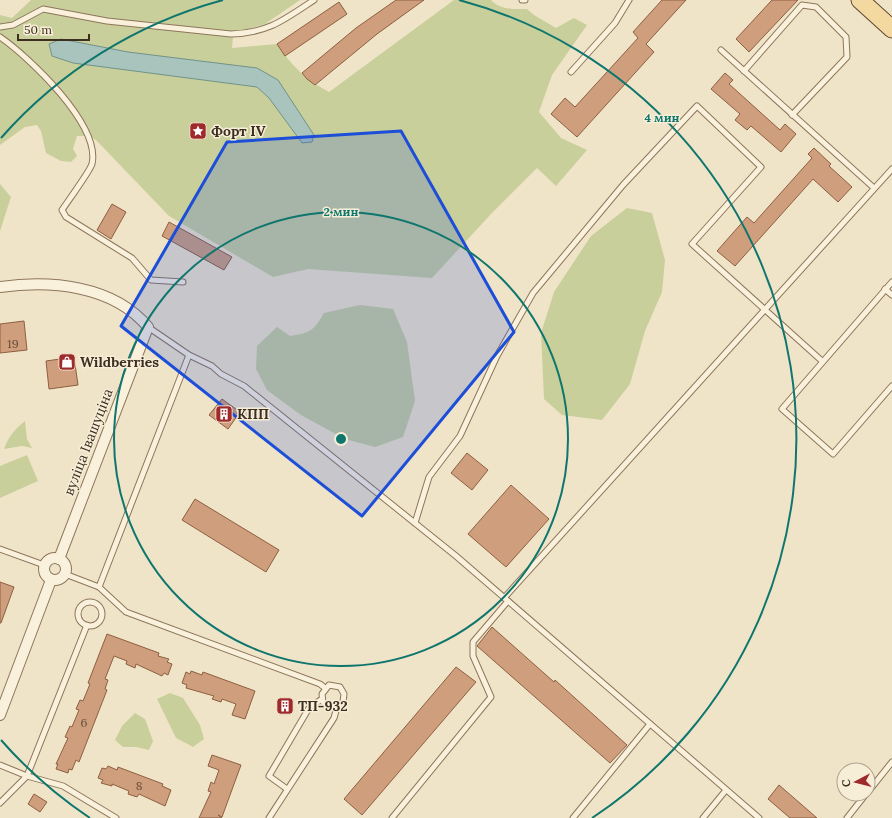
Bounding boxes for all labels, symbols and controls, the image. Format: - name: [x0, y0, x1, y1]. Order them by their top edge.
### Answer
- scale bar: [18, 16, 89, 42]
- text: 50 m: [24, 22, 52, 37]
- text: 4 мин: [644, 110, 680, 125]
- place icon: Форт IV: [188, 121, 208, 141]
- place label: Форт IV: [211, 122, 266, 140]
- text: 2 мин: [323, 204, 359, 219]
- house number: 19: [7, 336, 19, 351]
- shop icon: Wildberries: [57, 352, 77, 372]
- place label: Wildberries: [80, 353, 159, 371]
- street label: вуліца Івашуціна: [59, 386, 117, 498]
- building icon: КПП: [214, 404, 234, 424]
- place label: КПП: [237, 405, 269, 423]
- centre of rings: [334, 432, 348, 446]
- building icon: ТП-932: [275, 696, 295, 716]
- place label: ТП-932: [298, 697, 348, 715]
- house number: 6: [81, 715, 88, 730]
- north arrow: [836, 762, 876, 802]
- house number: 8: [136, 778, 143, 793]
- text: С: [839, 778, 853, 788]

